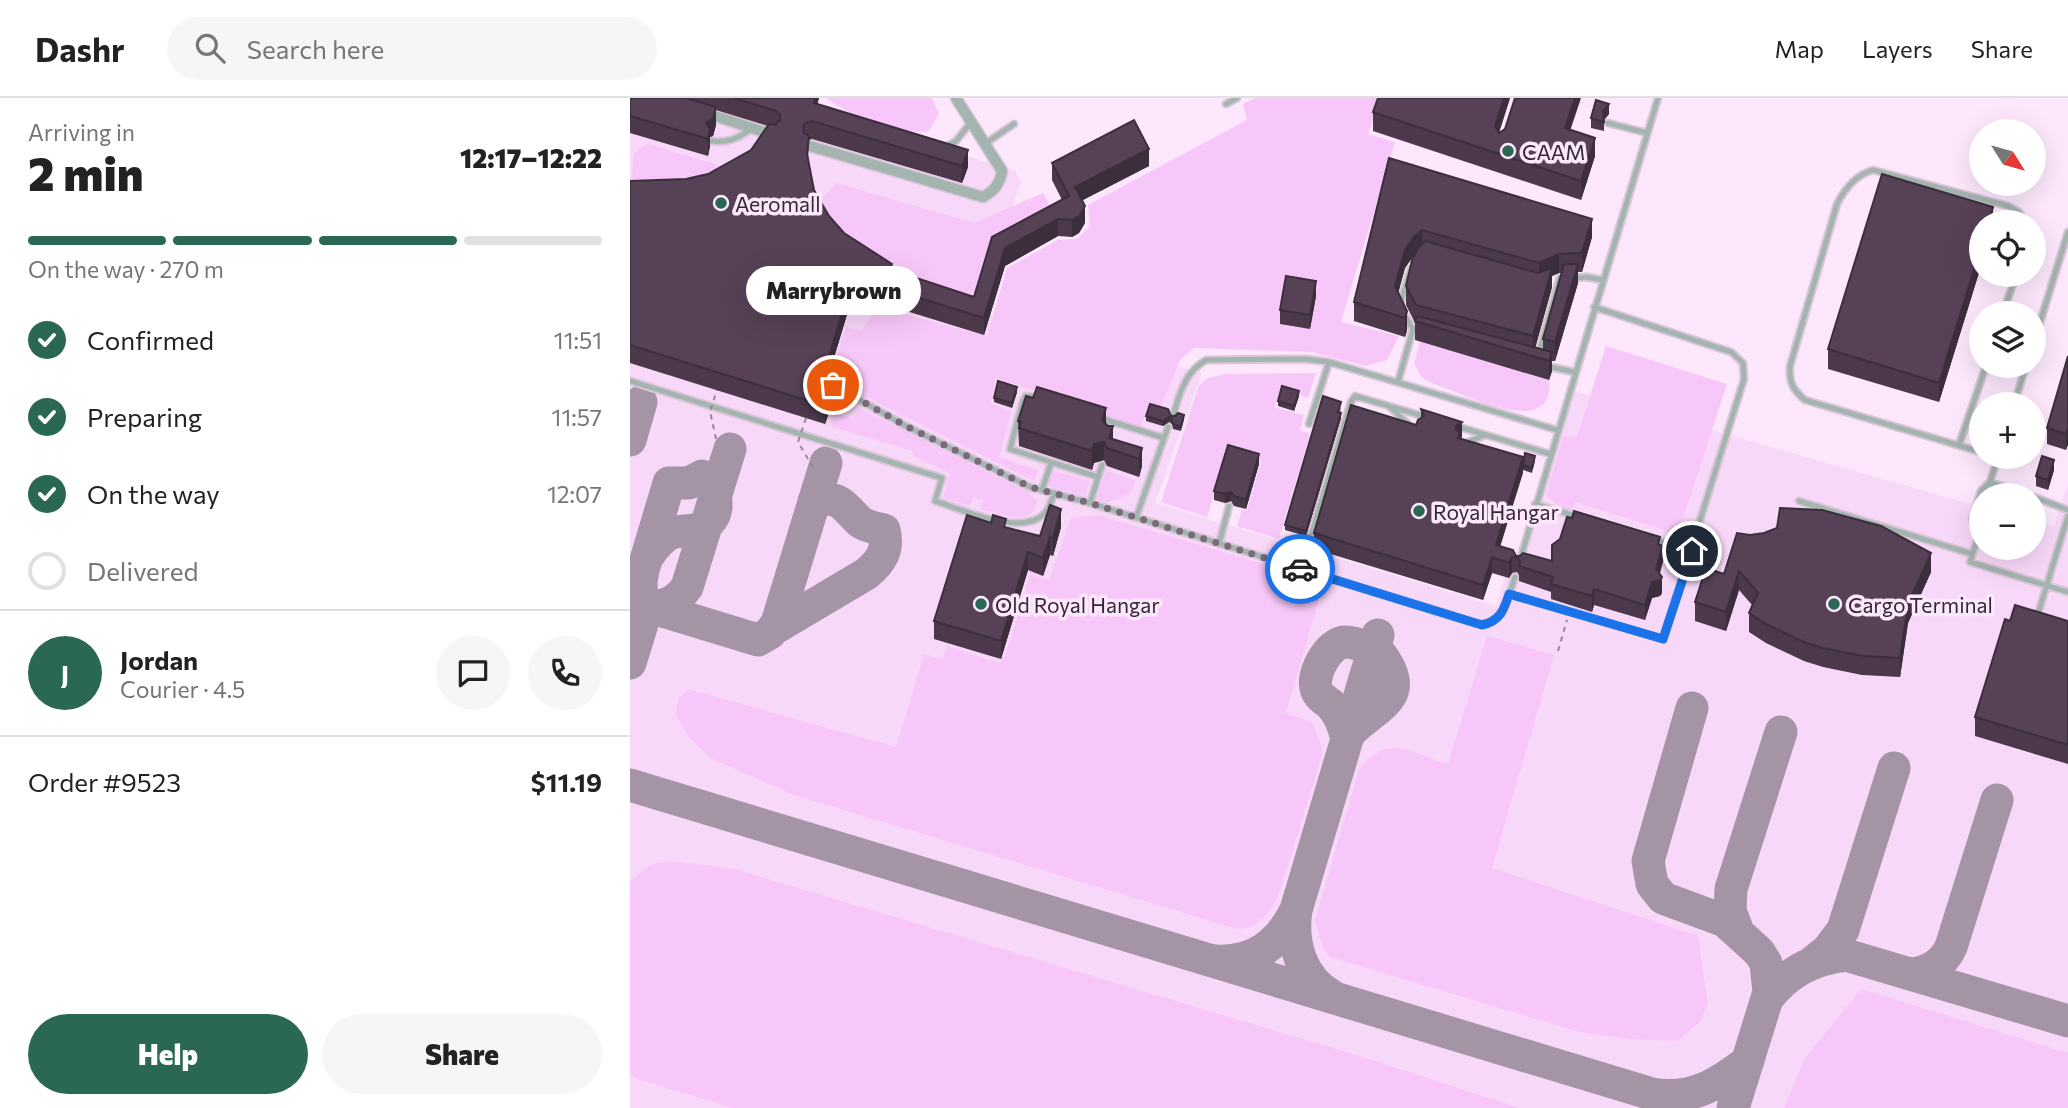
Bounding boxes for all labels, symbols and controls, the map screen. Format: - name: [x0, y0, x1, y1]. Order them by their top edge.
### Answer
- search box: [167, 17, 657, 80]
- text: Dashr: [35, 28, 125, 69]
- icon: search: [191, 29, 229, 67]
- text: Search here: [247, 33, 384, 64]
- text: Map: [1775, 34, 1824, 63]
- text: Layers: [1862, 34, 1933, 63]
- text: Share: [1971, 34, 2033, 63]
- text: Arriving in: [28, 118, 135, 146]
- north arrow: [1969, 119, 2046, 196]
- map controls: [1969, 119, 2046, 560]
- place label: CAAM: [1522, 139, 1585, 164]
- text: 12:17–12:22: [460, 142, 602, 173]
- marker: CAAM: [1500, 143, 1516, 159]
- text: 2 min: [28, 144, 144, 200]
- place label: Aeromall: [735, 191, 821, 216]
- marker: Aeromall: [713, 195, 729, 211]
- button: locate: [1969, 210, 2046, 287]
- text: On the way · 270 m: [28, 255, 224, 283]
- callout: Marrybrown: [746, 266, 920, 315]
- text: Marrybrown: [766, 276, 901, 304]
- button: layers: [1969, 301, 2046, 378]
- icon: check: [28, 321, 66, 359]
- text: Confirmed: [87, 324, 214, 355]
- text: 11:51: [554, 326, 602, 354]
- pin: [803, 355, 863, 415]
- icon: bag: [814, 366, 852, 404]
- button: +: [1969, 392, 2046, 469]
- icon: check: [28, 398, 66, 436]
- text: Preparing: [87, 401, 202, 432]
- text: 11:57: [552, 403, 602, 431]
- icon: check: [28, 475, 66, 513]
- text: On the way: [87, 478, 220, 509]
- text: 12:07: [547, 480, 602, 508]
- button: −: [1969, 483, 2046, 560]
- place label: Royal Hangar: [1433, 499, 1559, 524]
- marker: Royal Hangar: [1411, 503, 1427, 519]
- pin: [1662, 521, 1722, 581]
- icon: home: [1673, 532, 1711, 570]
- courier: [1265, 534, 1335, 604]
- icon: car: [1281, 550, 1319, 588]
- text: Delivered: [87, 555, 198, 586]
- place label: Old Royal Hangar: [995, 592, 1160, 617]
- place label: Cargo Terminal: [1848, 592, 1993, 617]
- marker: Old Royal Hangar: [973, 596, 989, 612]
- marker: Cargo Terminal: [1826, 596, 1842, 612]
- button: chat: [436, 636, 510, 710]
- button: phone: [528, 636, 602, 710]
- text: Jordan: [120, 644, 198, 675]
- text: J: [61, 658, 69, 689]
- text: Courier · 4.5: [120, 675, 245, 703]
- text: Order #9523: [28, 766, 181, 797]
- text: $11.19: [531, 766, 602, 797]
- button: Help: [28, 1014, 308, 1094]
- button: Share: [322, 1014, 602, 1094]

